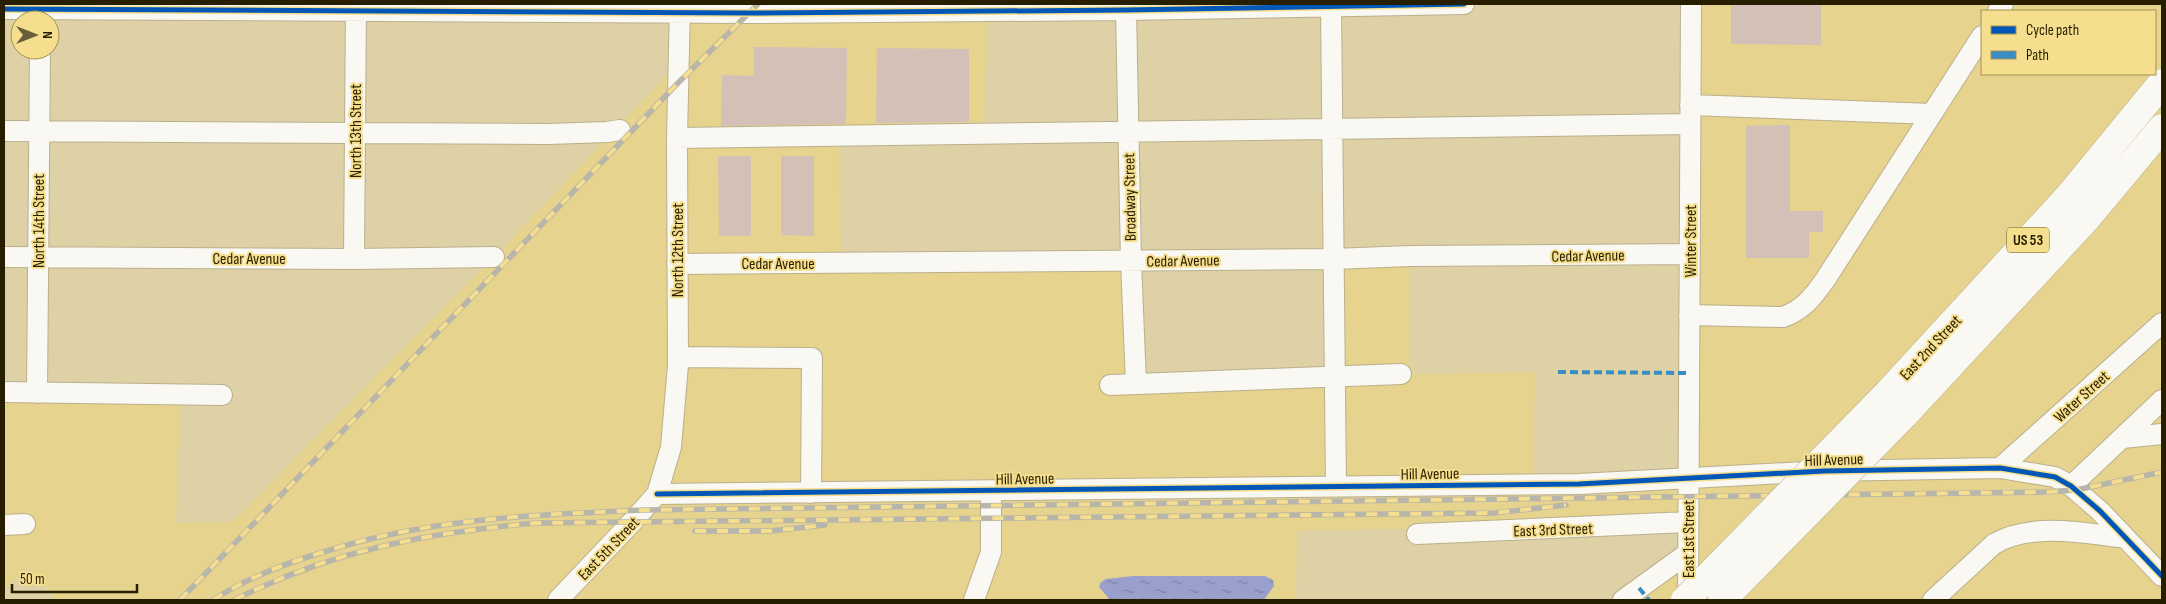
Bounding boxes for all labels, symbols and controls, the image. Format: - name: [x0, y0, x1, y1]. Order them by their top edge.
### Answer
- north arrow: [10, 10, 60, 60]
- legend: [1981, 10, 2156, 75]
- text: Cycle path: [2026, 21, 2079, 40]
- text: N: [39, 31, 56, 39]
- text: Path: [2026, 46, 2049, 65]
- street label: North 13th Street: [347, 84, 366, 178]
- street label: Broadway Street: [1120, 153, 1141, 241]
- street label: North 14th Street: [30, 174, 49, 268]
- street label: North 12th Street: [669, 203, 688, 297]
- street label: Winter Street: [1682, 205, 1701, 277]
- road number: US 53: [2007, 228, 2049, 252]
- street label: Cedar Avenue: [1551, 246, 1625, 267]
- street label: Cedar Avenue: [212, 250, 286, 269]
- street label: Cedar Avenue: [1146, 251, 1220, 272]
- street label: Cedar Avenue: [741, 255, 815, 274]
- street label: East 2nd Street: [1896, 311, 1966, 385]
- street label: Water Street: [2050, 367, 2114, 427]
- street label: Hill Avenue: [1804, 450, 1864, 471]
- street label: Hill Avenue: [1400, 464, 1460, 485]
- street label: Hill Avenue: [995, 469, 1055, 490]
- street label: East 1st Street: [1680, 500, 1699, 578]
- street label: East 5th Street: [574, 514, 644, 584]
- street label: East 3rd Street: [1513, 520, 1593, 541]
- scale bar: [12, 562, 138, 594]
- text: 50 m: [20, 570, 45, 589]

